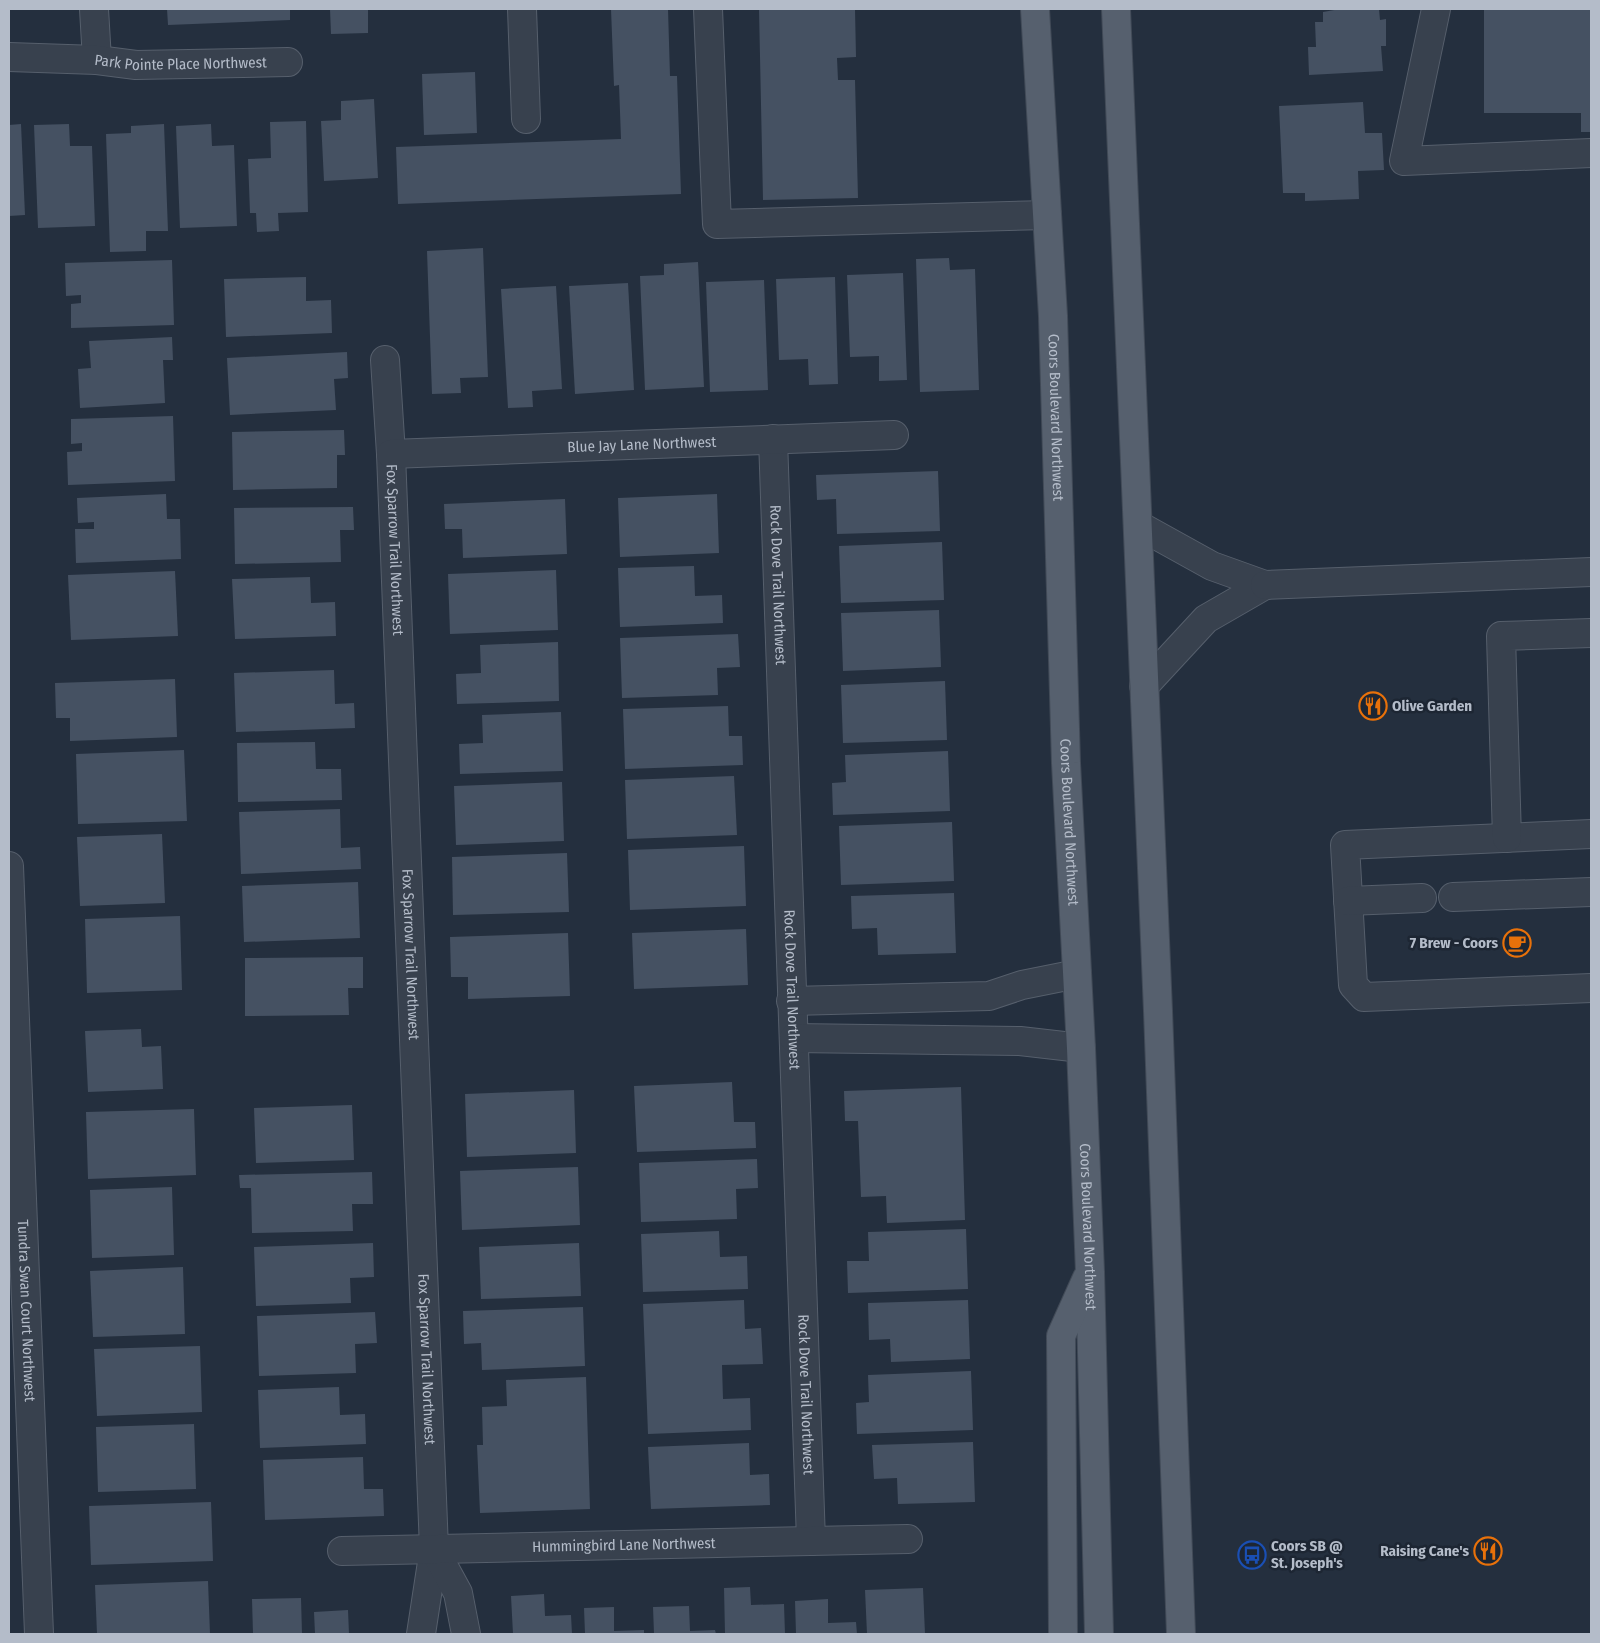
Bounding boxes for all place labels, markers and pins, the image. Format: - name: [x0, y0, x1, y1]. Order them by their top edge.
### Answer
- restaurant icon: Olive Garden: [1358, 691, 1388, 721]
- place label: Olive Garden: [1392, 697, 1472, 715]
- cafe icon: 7 Brew - Coors: [1502, 928, 1532, 958]
- place label: 7 Brew - Coors: [1410, 934, 1498, 952]
- restaurant icon: Raising Cane's: [1473, 1536, 1503, 1566]
- place label: Coors SB @ St. Joseph's: [1271, 1537, 1343, 1572]
- bus stop icon: Coors SB @ St. Joseph's: [1237, 1540, 1267, 1570]
- place label: Raising Cane's: [1380, 1542, 1469, 1560]

